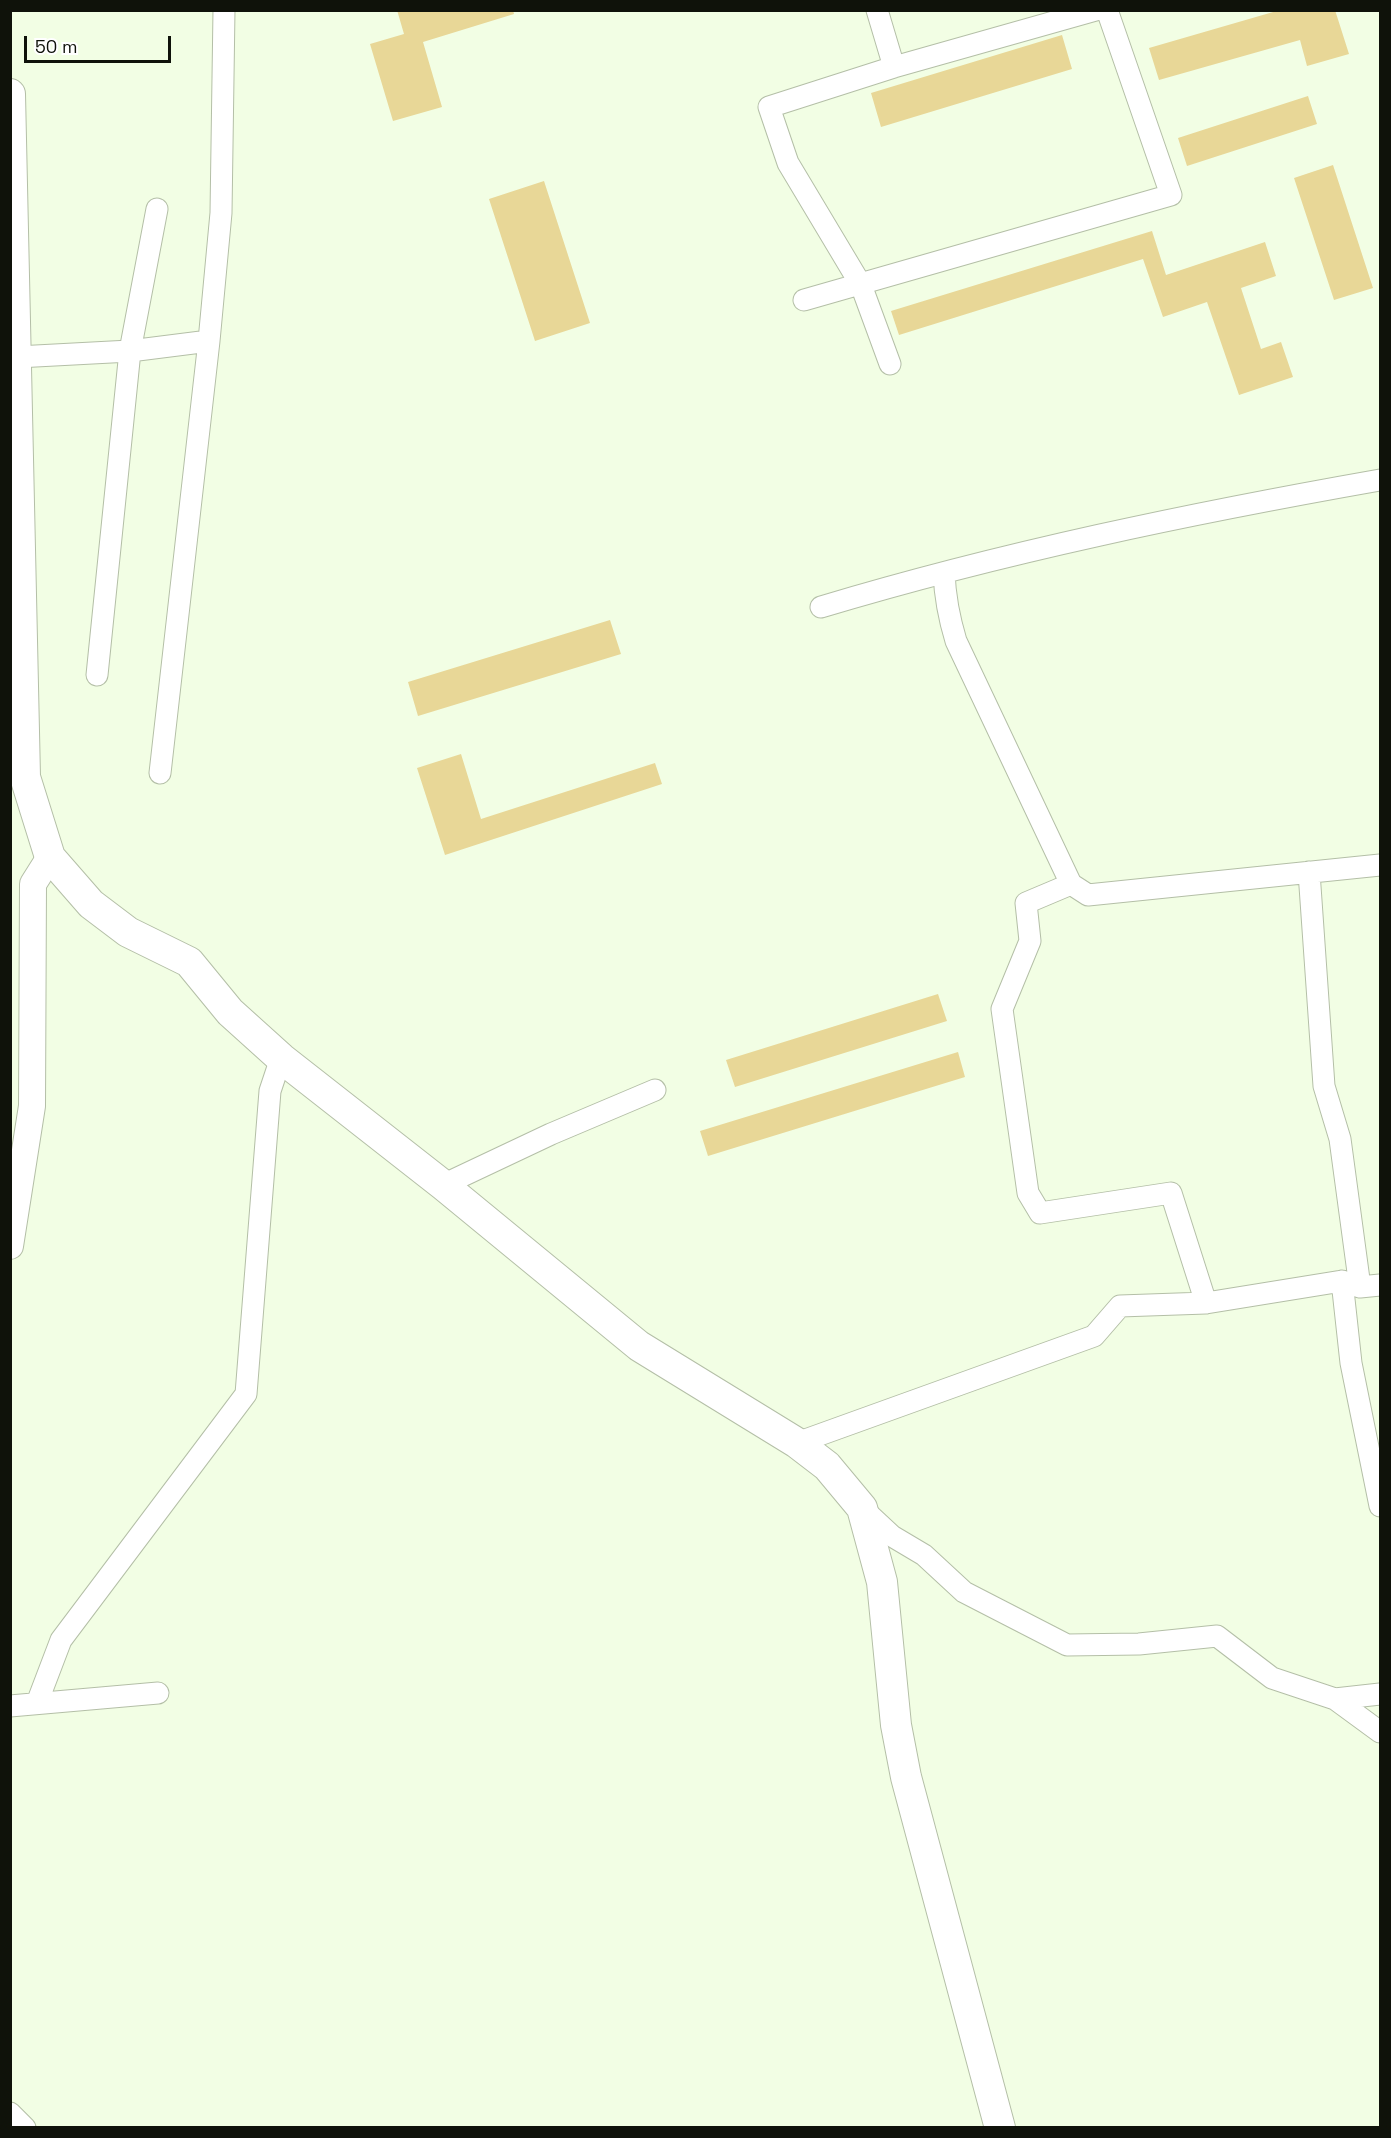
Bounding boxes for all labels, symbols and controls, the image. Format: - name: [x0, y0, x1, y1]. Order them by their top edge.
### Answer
- scale bar: [27, 24, 174, 62]
- text: 50 m: [35, 35, 77, 58]

